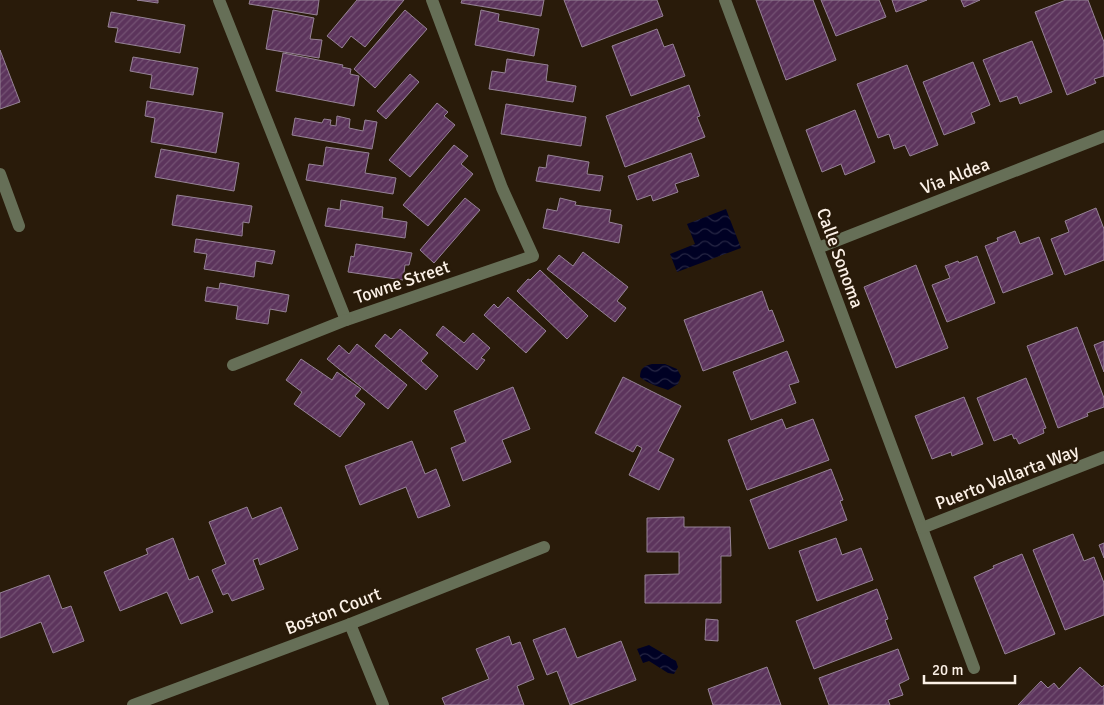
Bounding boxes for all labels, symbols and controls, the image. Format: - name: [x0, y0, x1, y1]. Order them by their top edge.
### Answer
- street label: Via Aldea: [917, 153, 993, 199]
- street label: Calle Sonoma: [812, 205, 868, 311]
- street label: Towne Street: [352, 255, 452, 309]
- street label: Puerto Vallarta Way: [932, 439, 1082, 514]
- street label: Boston Court: [282, 583, 384, 639]
- scale bar: [924, 652, 1015, 684]
- text: 20 m: [932, 661, 963, 679]

